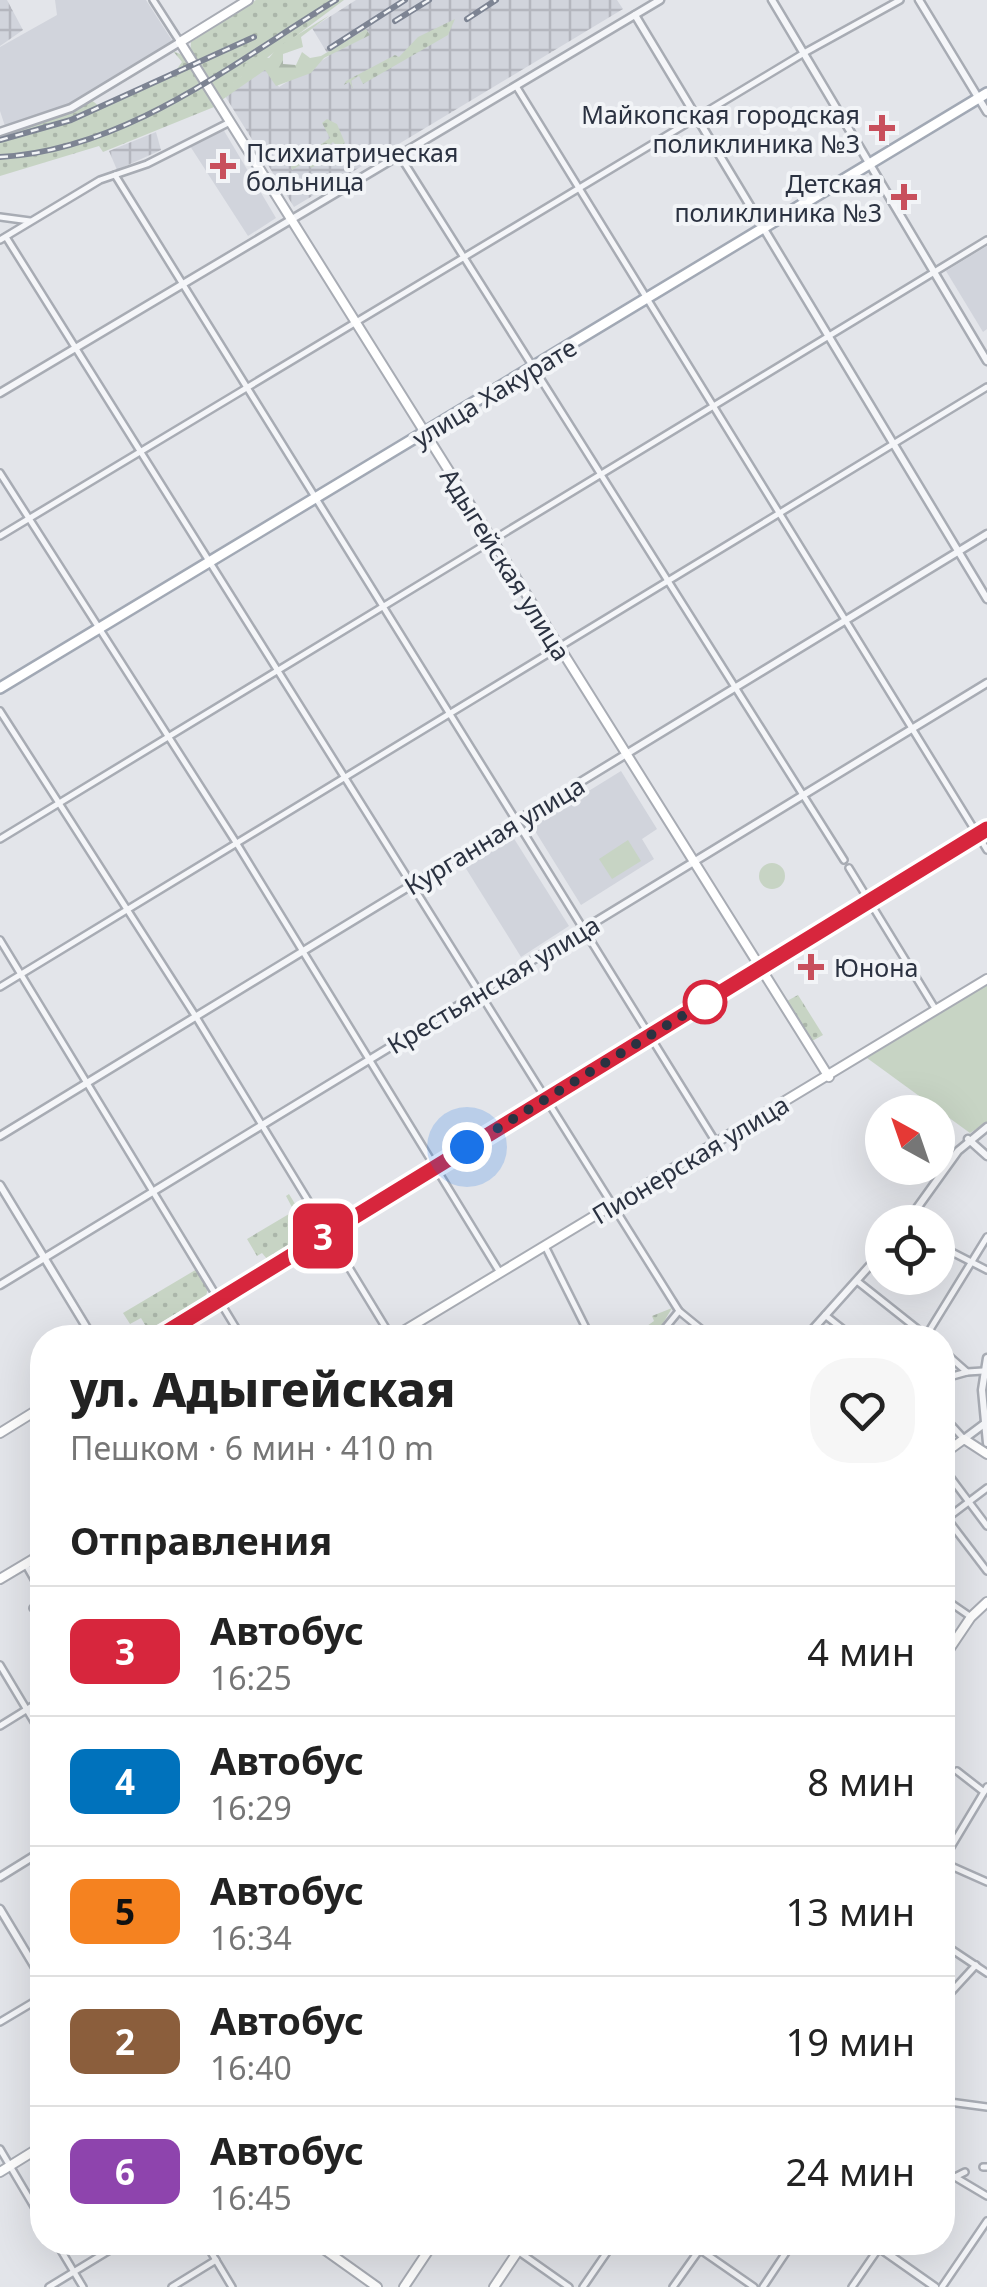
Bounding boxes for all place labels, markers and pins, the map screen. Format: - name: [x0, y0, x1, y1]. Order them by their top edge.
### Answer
- place label: Майкопская городская поликлиника №3: [581, 97, 860, 160]
- marker: Майкопская городская поликлиника №3: [869, 115, 895, 141]
- place label: Психиатрическая больница: [246, 135, 458, 198]
- marker: Психиатрическая больница: [210, 153, 236, 179]
- place label: Детская поликлиника №3: [674, 166, 882, 229]
- marker: Детская поликлиника №3: [891, 184, 917, 210]
- place label: Юнона: [834, 950, 918, 984]
- marker: Юнона: [798, 954, 824, 980]
- unlabelled marker: [684, 981, 726, 1023]

